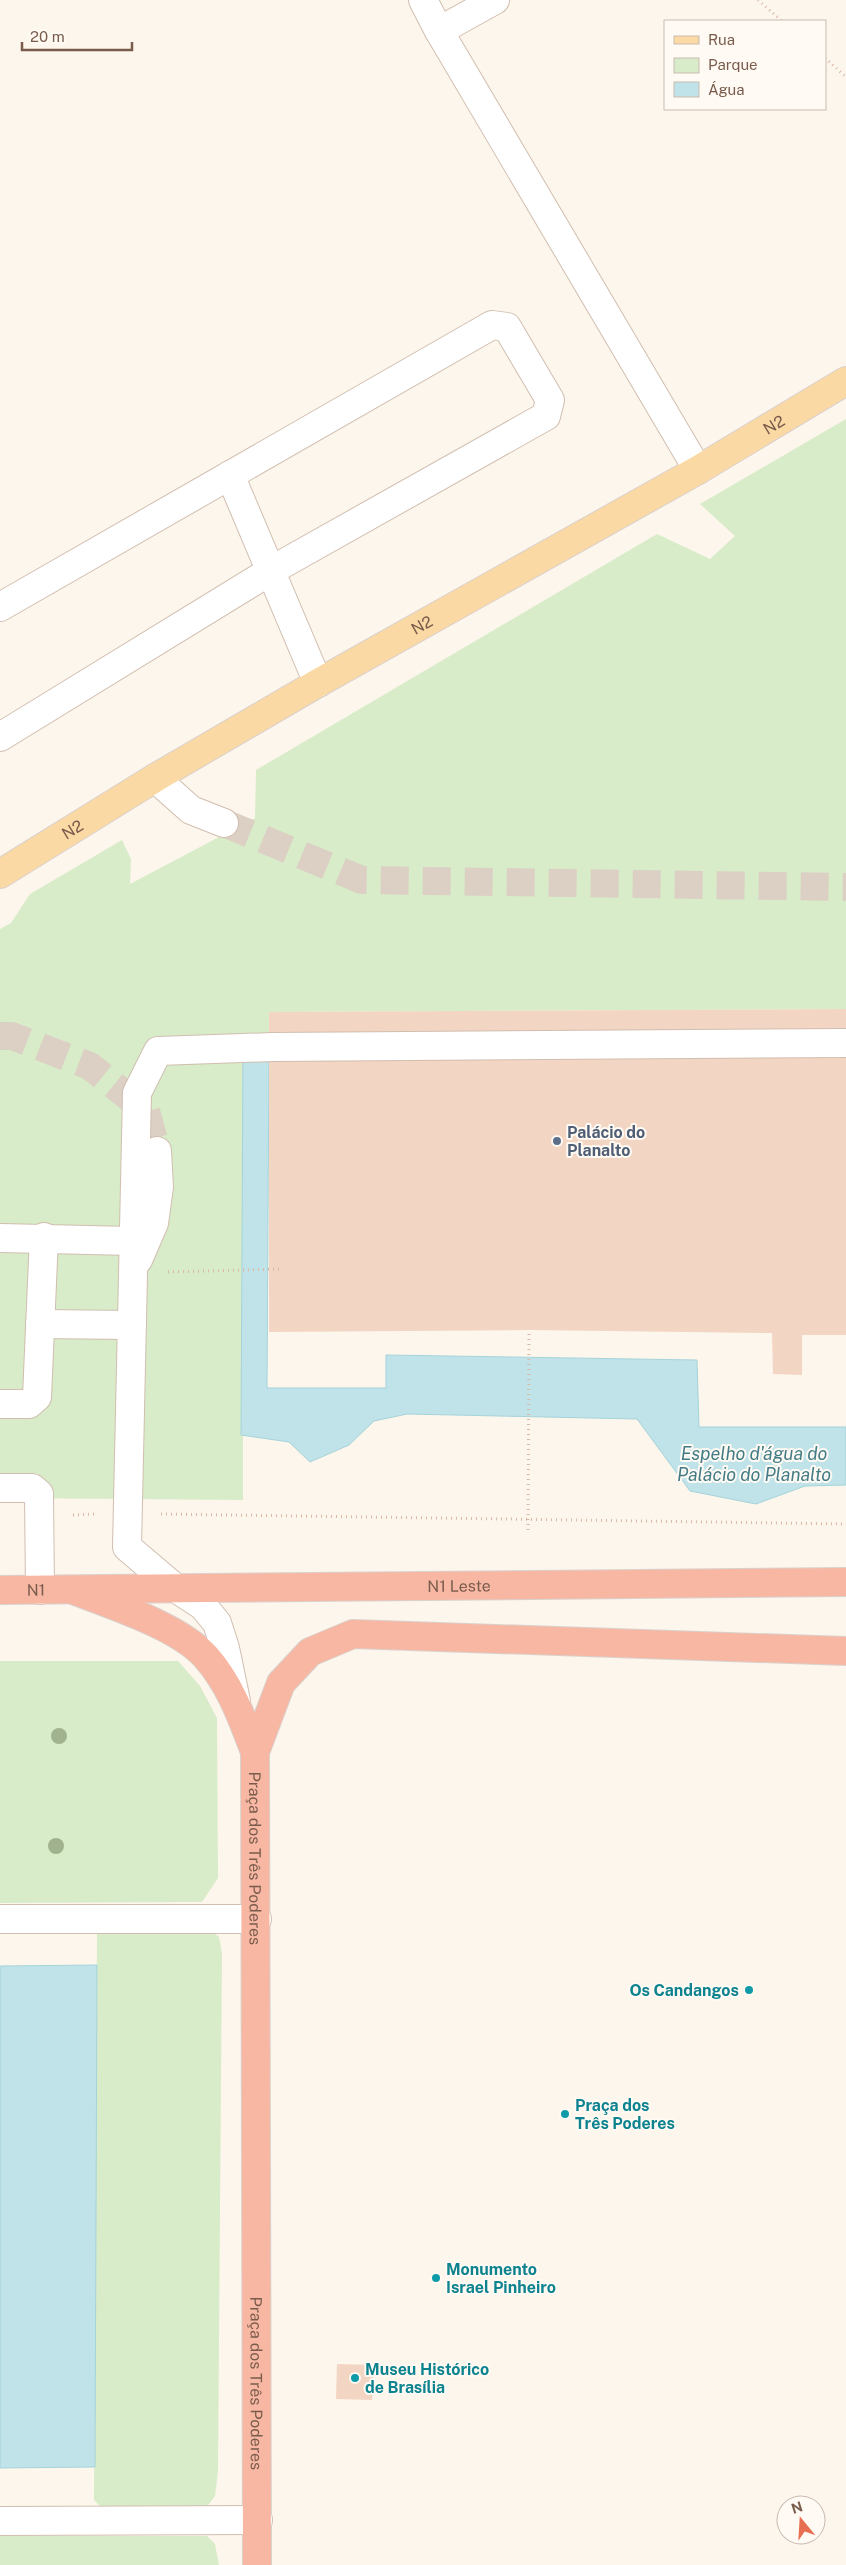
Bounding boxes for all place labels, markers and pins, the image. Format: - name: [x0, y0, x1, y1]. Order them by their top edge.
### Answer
- place label: Palácio do Planalto: [567, 1123, 645, 1160]
- marker: Palácio do Planalto: [551, 1135, 563, 1147]
- place label: Os Candangos: [629, 1981, 739, 2000]
- marker: Os Candangos: [743, 1984, 755, 1996]
- place label: Praça dos Três Poderes: [575, 2096, 675, 2133]
- marker: Praça dos Três Poderes: [559, 2108, 571, 2120]
- place label: Monumento Israel Pinheiro: [446, 2260, 556, 2297]
- marker: Monumento Israel Pinheiro: [430, 2272, 442, 2284]
- place label: Museu Histórico de Brasília: [365, 2360, 489, 2397]
- marker: Museu Histórico de Brasília: [349, 2372, 361, 2384]

